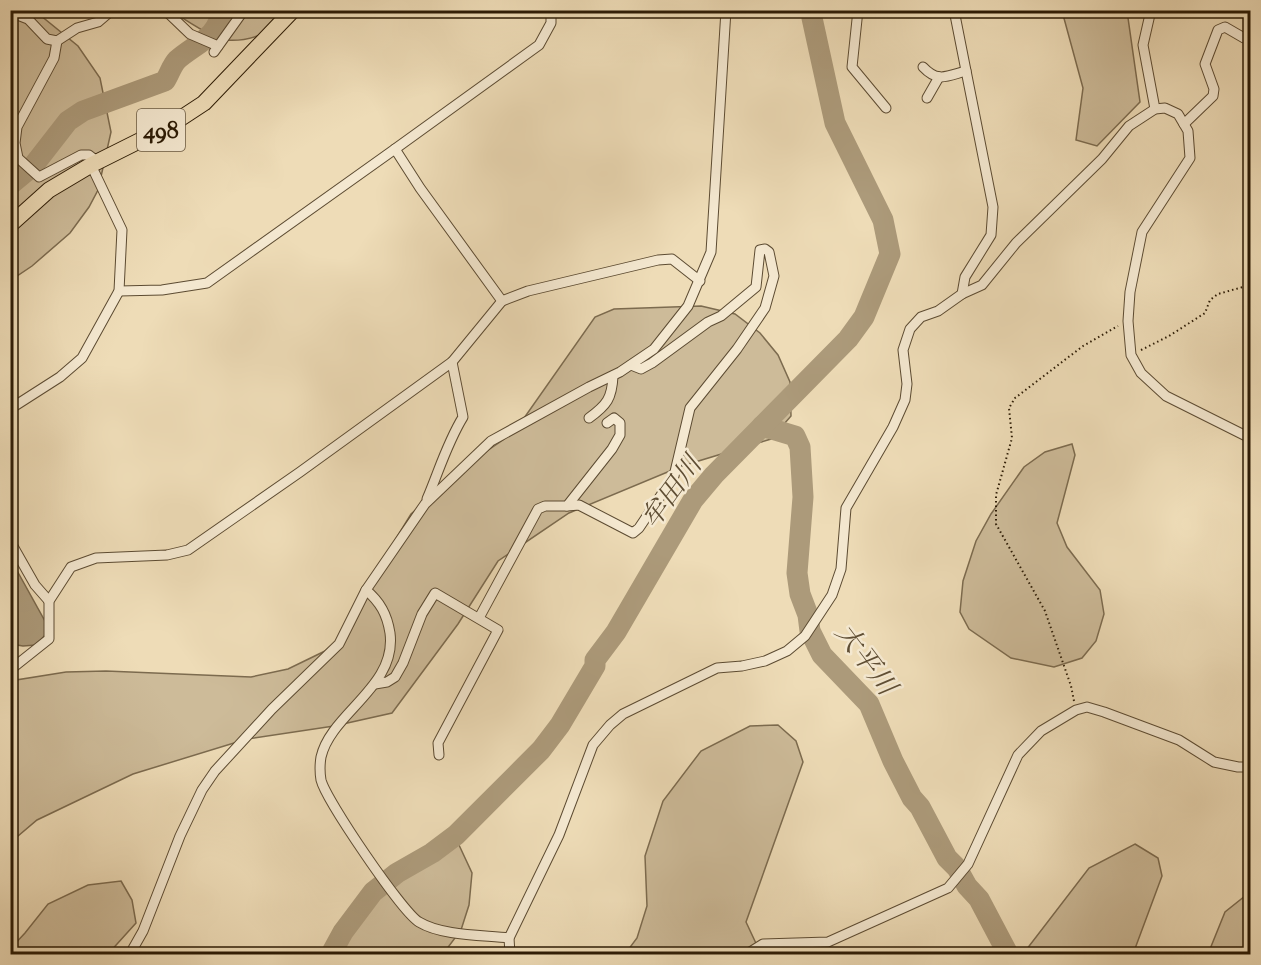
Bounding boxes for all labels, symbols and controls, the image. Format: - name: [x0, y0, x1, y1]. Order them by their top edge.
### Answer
- road number: 498: [137, 109, 185, 151]
- water label: 牟田川: [633, 447, 714, 538]
- water label: 大平川: [824, 616, 906, 707]

